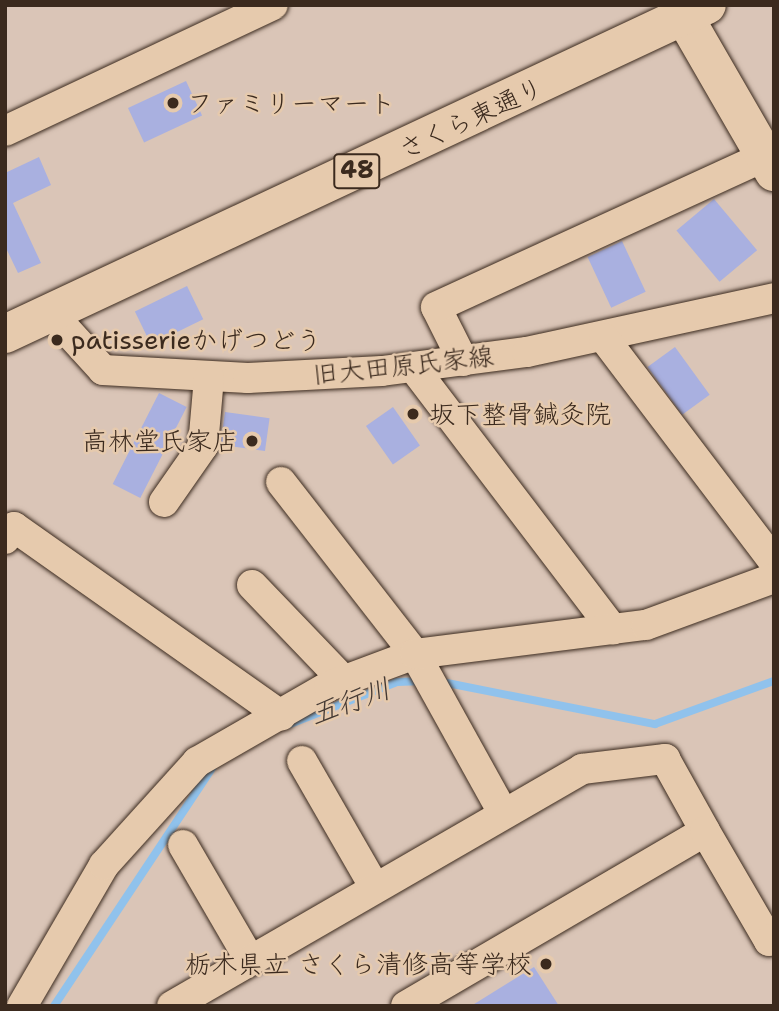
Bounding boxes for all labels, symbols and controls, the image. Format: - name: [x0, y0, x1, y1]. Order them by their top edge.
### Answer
- street label: さくら東通り: [394, 71, 548, 165]
- place label: ファミリーマート: [187, 87, 395, 119]
- marker: ファミリーマート: [165, 95, 181, 111]
- road number: 48: [332, 150, 382, 191]
- place label: patisserieかげつどう: [71, 324, 321, 356]
- marker: patisserieかげつどう: [49, 332, 65, 348]
- street label: 旧大田原氏家線: [311, 340, 495, 390]
- place label: 坂下整骨鍼灸院: [429, 398, 611, 430]
- marker: 坂下整骨鍼灸院: [403, 404, 423, 424]
- place label: 高林堂氏家店: [82, 425, 238, 457]
- marker: 高林堂氏家店: [244, 433, 260, 449]
- water label: 五行川: [305, 671, 395, 731]
- place label: 栃木県立 さくら清修高等学校: [185, 948, 532, 980]
- marker: 栃木県立 さくら清修高等学校: [538, 956, 554, 972]

